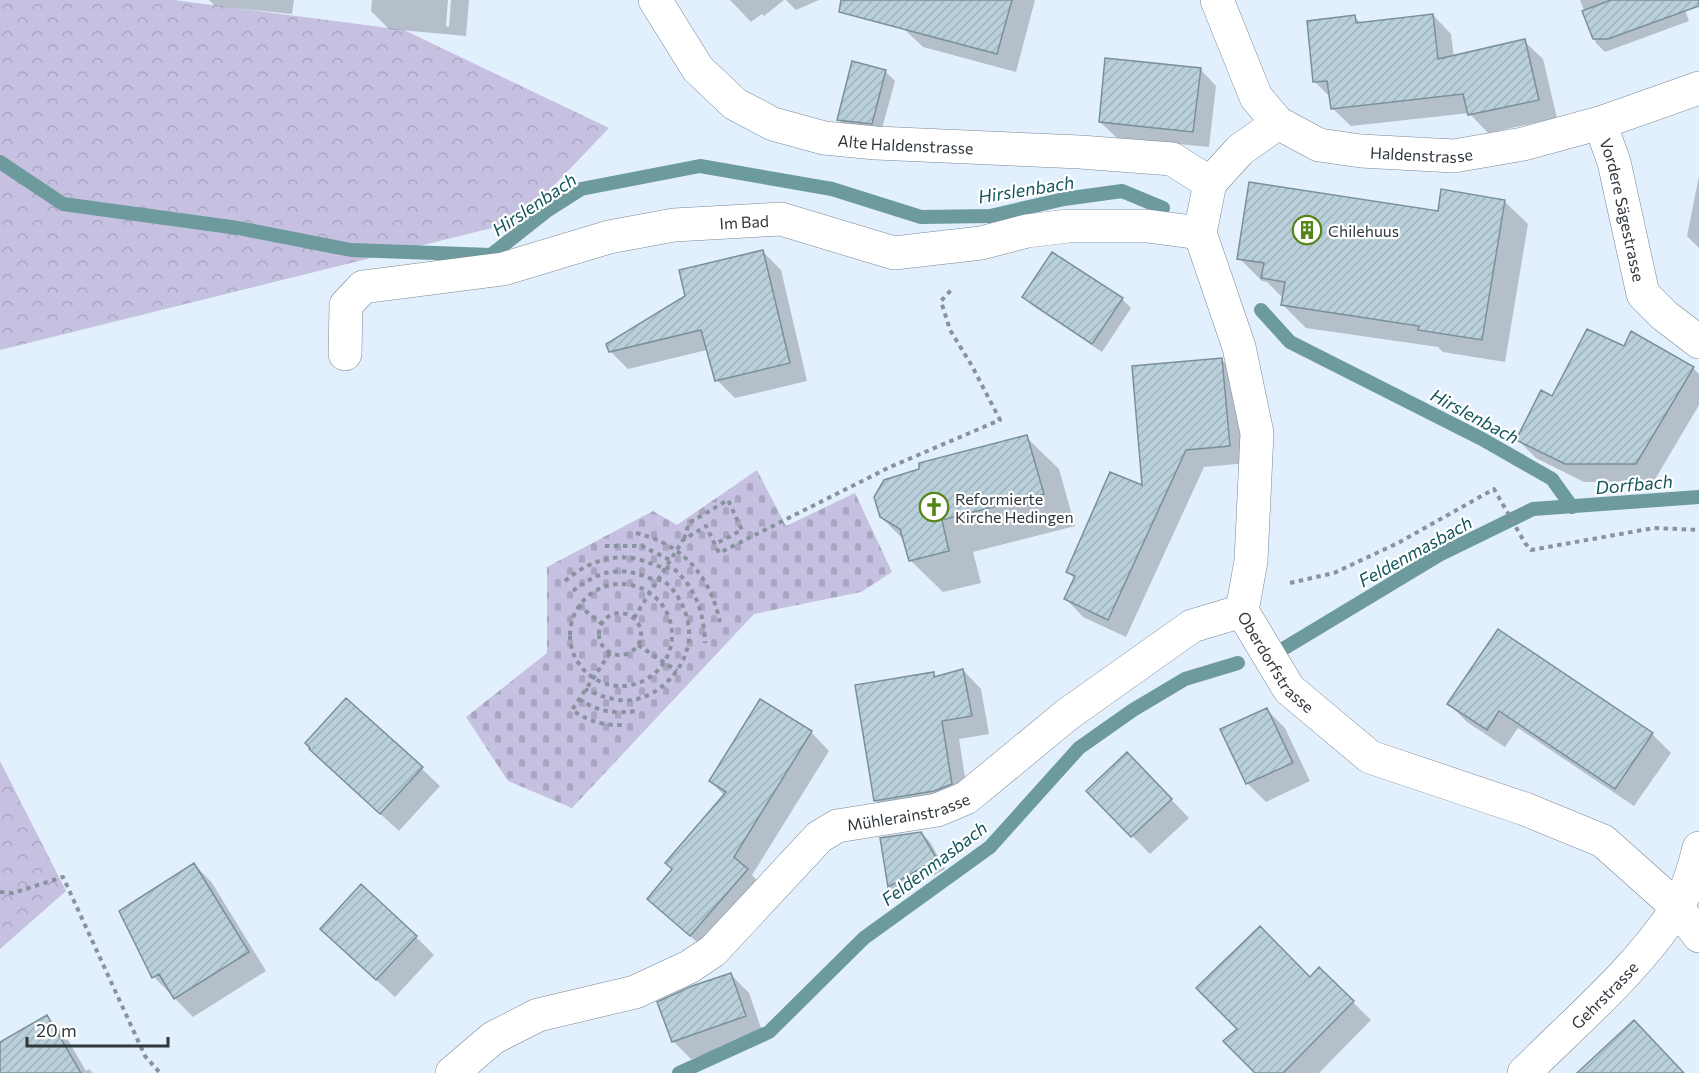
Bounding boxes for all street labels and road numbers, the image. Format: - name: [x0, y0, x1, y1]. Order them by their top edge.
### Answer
- street label: Alte Haldenstrasse: [837, 130, 974, 157]
- street label: Vordere Sägestrasse: [1597, 135, 1649, 283]
- street label: Haldenstrasse: [1370, 142, 1474, 166]
- street label: Im Bad: [719, 210, 769, 232]
- street label: Oberdorfstrasse: [1235, 607, 1318, 716]
- street label: Mühlerainstrasse: [846, 788, 972, 834]
- street label: Gehrstrasse: [1567, 957, 1641, 1032]

